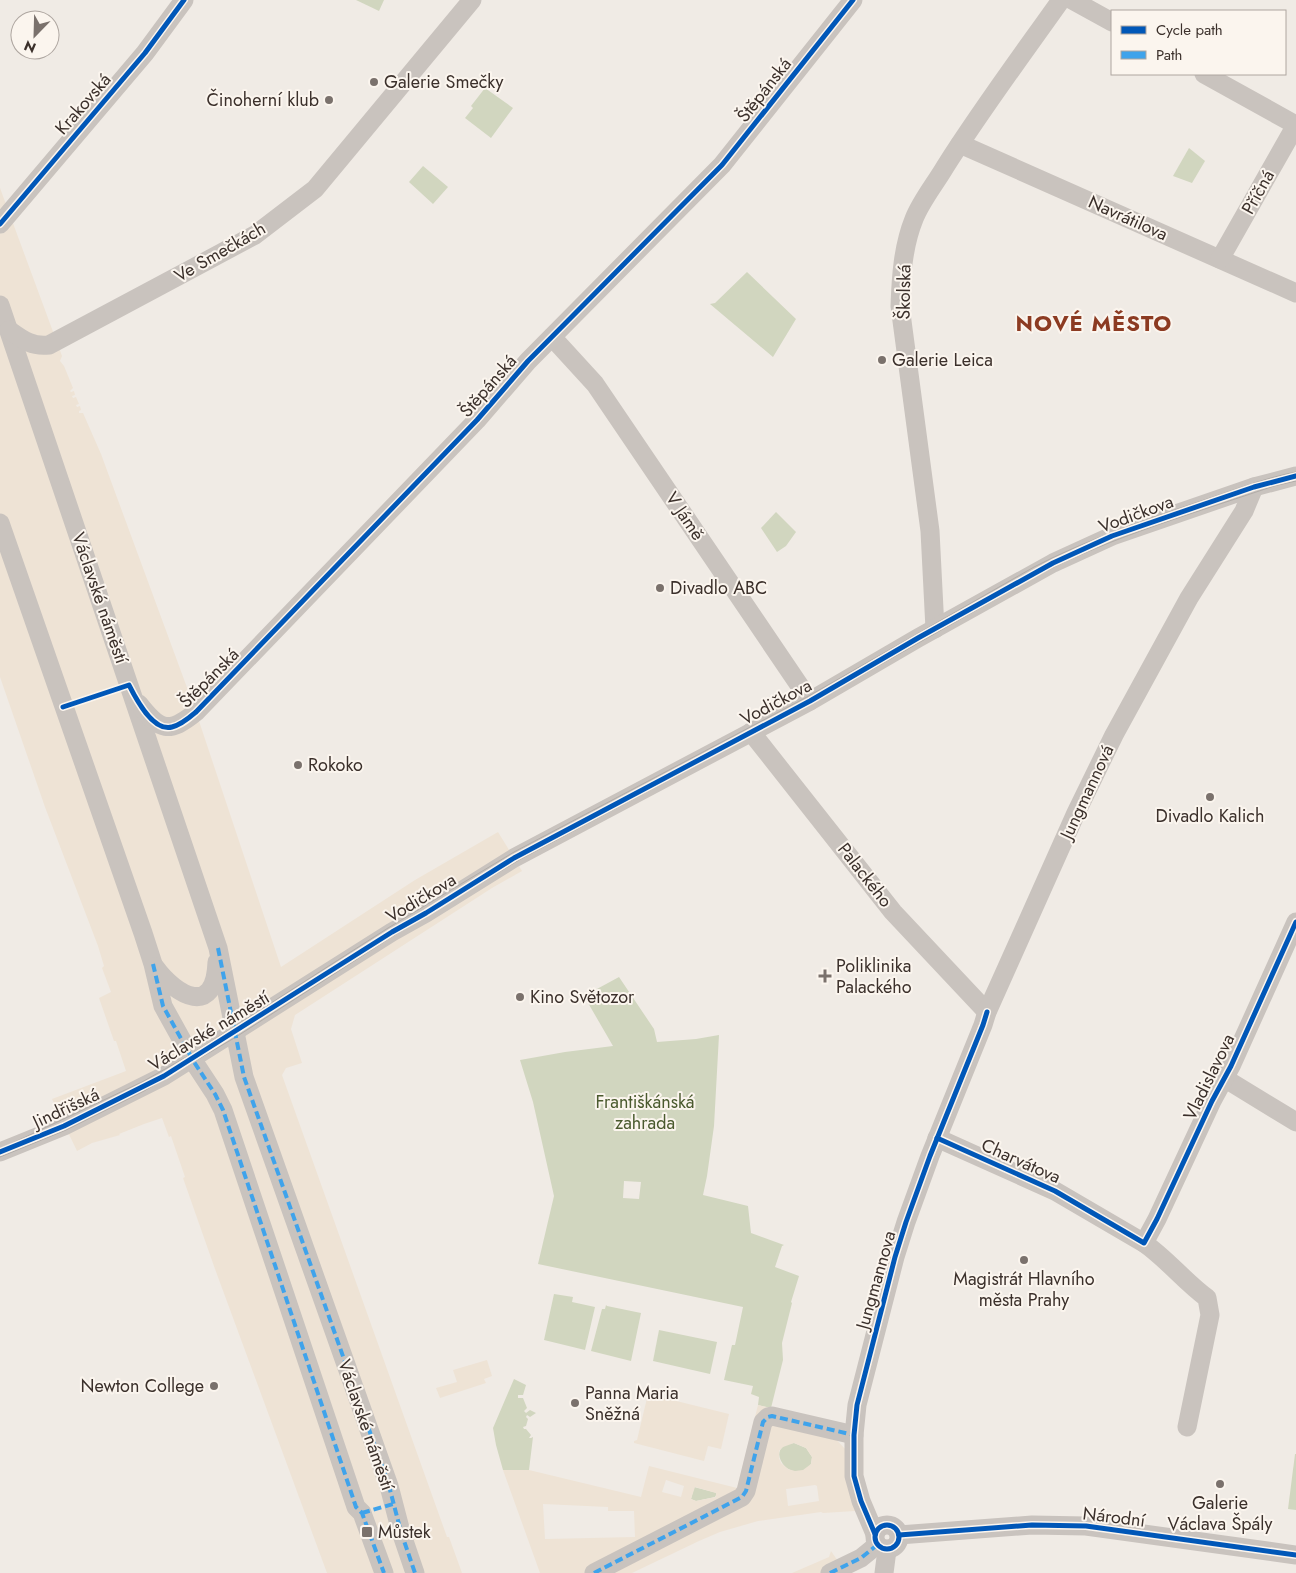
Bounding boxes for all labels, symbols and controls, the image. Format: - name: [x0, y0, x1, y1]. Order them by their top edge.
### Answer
- north arrow: [10, 10, 60, 60]
- legend: [1111, 10, 1286, 75]
- text: Cycle path: [1156, 19, 1223, 41]
- text: N: [21, 36, 39, 58]
- text: Path: [1156, 44, 1182, 66]
- street label: Štěpánská: [730, 52, 798, 128]
- street label: Krakovská: [49, 68, 117, 140]
- place label: Galerie Smečky: [384, 69, 504, 95]
- marker: Galerie Smečky: [368, 76, 380, 88]
- place label: Činoherní klub: [207, 87, 319, 113]
- marker: Činoherní klub: [323, 94, 335, 106]
- street label: Příčná: [1235, 165, 1281, 219]
- street label: Navrátilova: [1084, 189, 1172, 247]
- street label: Ve Smečkách: [170, 215, 270, 289]
- street label: Školská: [891, 264, 917, 320]
- district label: NOVÉ MĚSTO: [1016, 307, 1172, 339]
- place label: Galerie Leica: [892, 347, 993, 373]
- street label: Štěpánská: [453, 349, 523, 423]
- marker: Galerie Leica: [876, 354, 888, 366]
- street label: V Jámě: [659, 486, 711, 546]
- street label: Vodičkova: [1095, 489, 1177, 539]
- street label: Václavské náměstí: [65, 529, 135, 668]
- place label: Divadlo ABC: [670, 575, 767, 601]
- marker: Divadlo ABC: [654, 582, 666, 594]
- street label: Štěpánská: [173, 642, 245, 714]
- street label: Vodičkova: [736, 672, 816, 732]
- street label: Jungmannová: [1053, 741, 1120, 845]
- place label: Rokoko: [308, 752, 363, 778]
- marker: Rokoko: [292, 759, 304, 771]
- marker: Divadlo Kalich: [1204, 791, 1216, 803]
- place label: Divadlo Kalich: [1156, 803, 1264, 829]
- street label: Palackého: [831, 837, 899, 913]
- street label: Vodičkova: [381, 867, 461, 929]
- place label: Poliklinika Palackého: [836, 953, 912, 1000]
- marker: Poliklinika Palackého: [818, 969, 832, 983]
- street label: Václavské náměstí: [144, 984, 276, 1077]
- place label: Kino Světozor: [530, 984, 635, 1010]
- marker: Kino Světozor: [514, 991, 526, 1003]
- street label: Vladislavova: [1177, 1029, 1241, 1125]
- street label: Jindřišská: [27, 1081, 104, 1136]
- park label: Františkánská zahrada: [595, 1089, 695, 1136]
- street label: Charvátova: [977, 1132, 1065, 1190]
- street label: Jungmannova: [849, 1228, 902, 1334]
- marker: Magistrát Hlavního města Prahy: [1018, 1254, 1030, 1266]
- place label: Magistrát Hlavního města Prahy: [953, 1266, 1095, 1313]
- street label: Václavské náměstí: [331, 1356, 401, 1495]
- place label: Newton College: [81, 1373, 204, 1399]
- marker: Newton College: [208, 1380, 220, 1392]
- place label: Panna Maria Sněžná: [585, 1380, 679, 1427]
- marker: Panna Maria Sněžná: [569, 1397, 581, 1409]
- marker: Galerie Václava Špály: [1214, 1478, 1226, 1490]
- place label: Galerie Václava Špály: [1168, 1490, 1272, 1537]
- street label: Národní: [1081, 1500, 1148, 1534]
- place label: Můstek: [378, 1519, 431, 1545]
- marker: Můstek: [360, 1525, 374, 1539]

